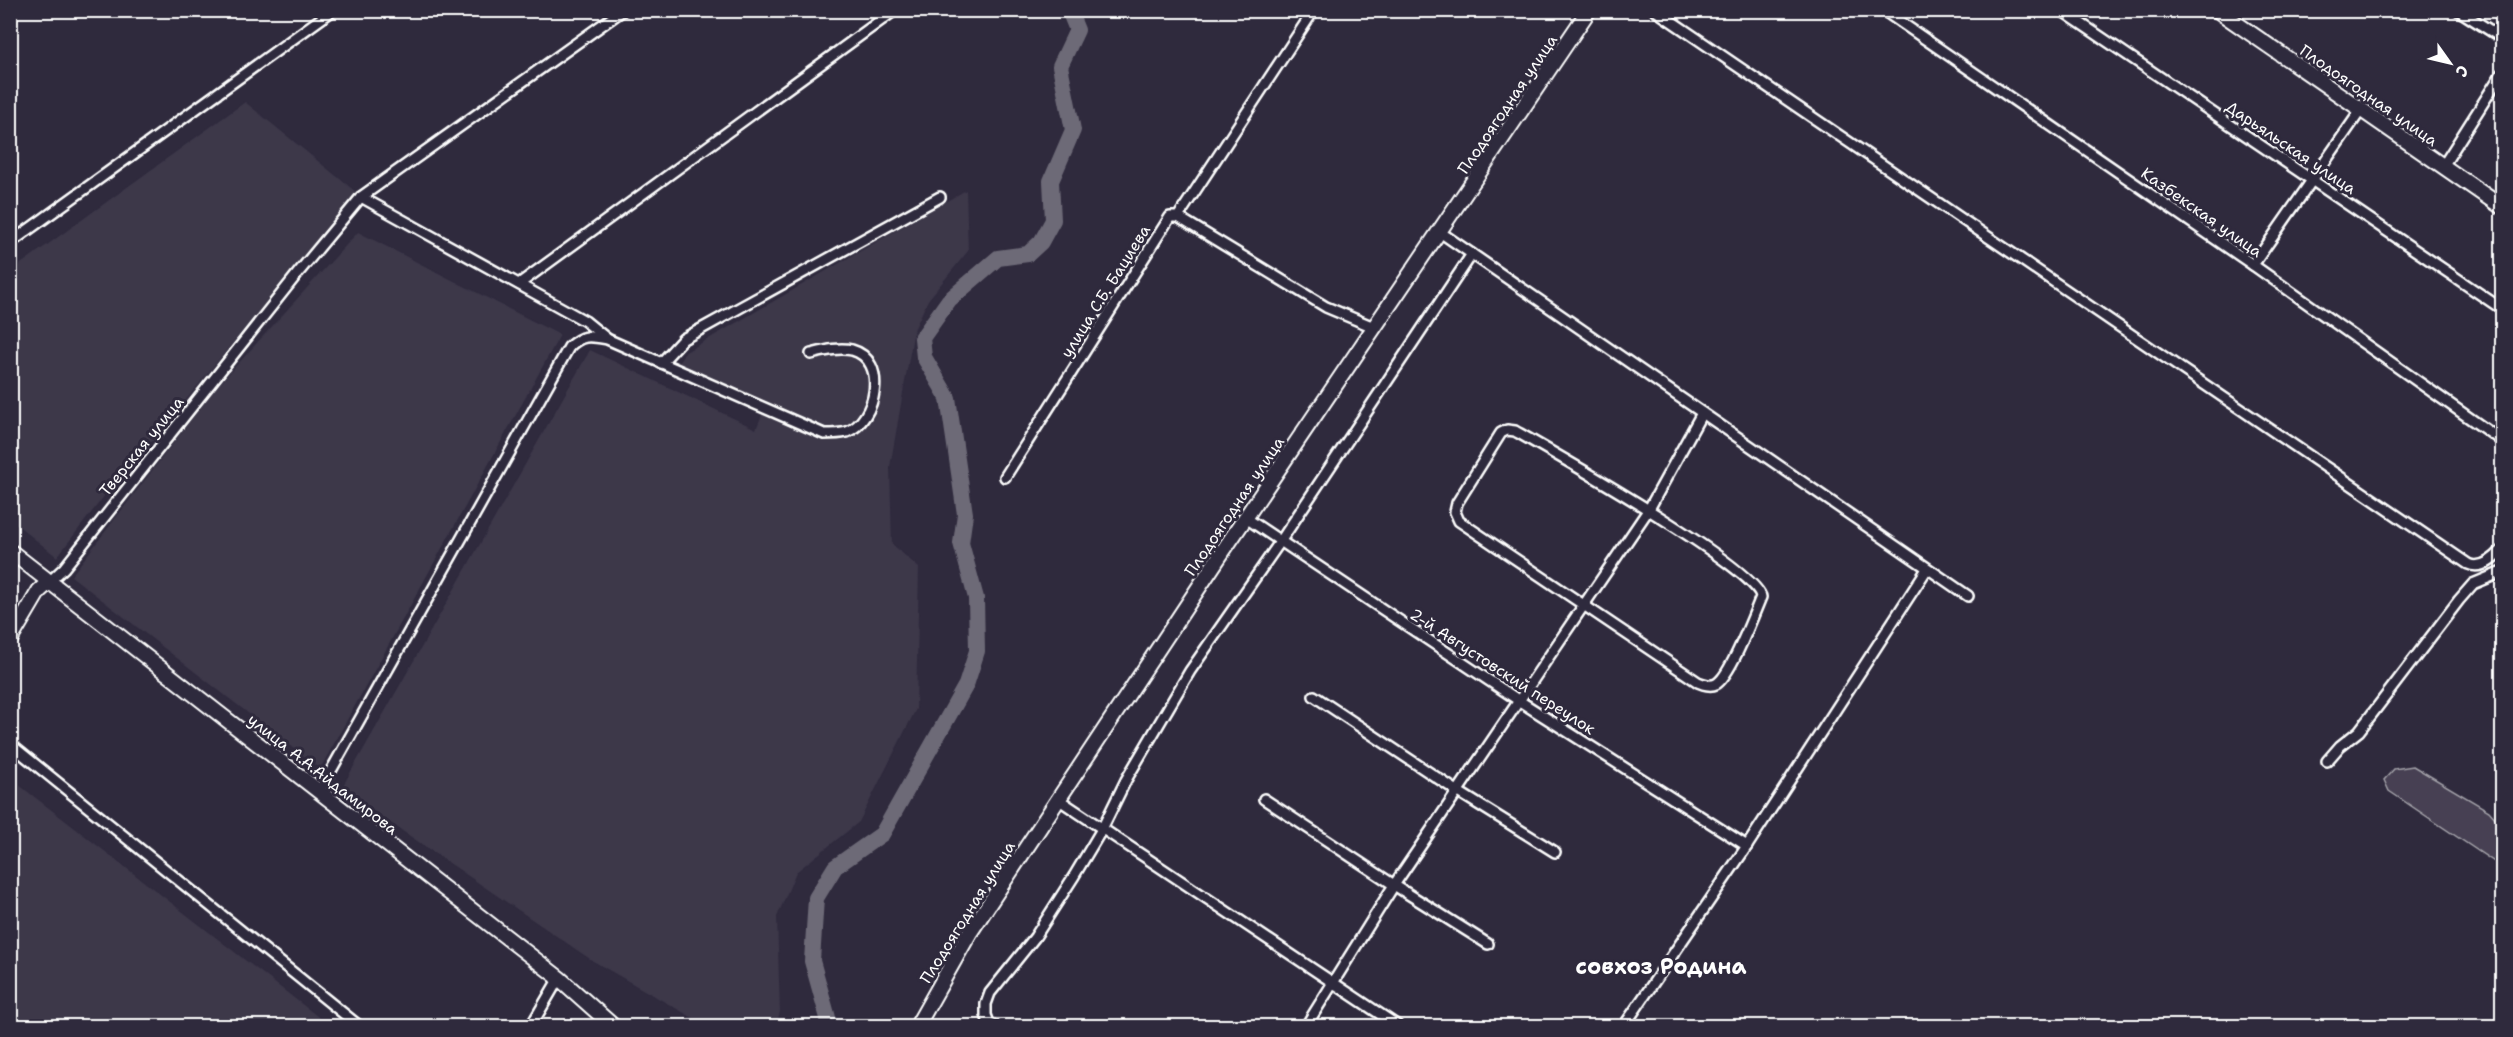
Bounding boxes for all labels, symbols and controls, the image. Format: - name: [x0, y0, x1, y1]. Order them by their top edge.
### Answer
- street label: Плодоягодная улица: [1453, 30, 1562, 178]
- north arrow: [2420, 33, 2480, 93]
- street label: Плодоягодная улица: [2296, 40, 2442, 151]
- text: С: [2450, 61, 2473, 81]
- street label: Дарьяльская улица: [2221, 96, 2360, 199]
- street label: Казбекская улица: [2137, 163, 2266, 262]
- street label: улица С.Б. Бациева: [1056, 221, 1155, 362]
- street label: Тверская улица: [94, 392, 188, 501]
- street label: Плодоягодная улица: [1180, 432, 1289, 580]
- street label: 2-й Августовский переулок: [1406, 604, 1600, 740]
- street label: улица А.А.Айдамирова: [243, 709, 402, 840]
- street label: Плодоягодная улица: [915, 837, 1020, 987]
- district label: совхоз Родина: [1576, 952, 1746, 981]

